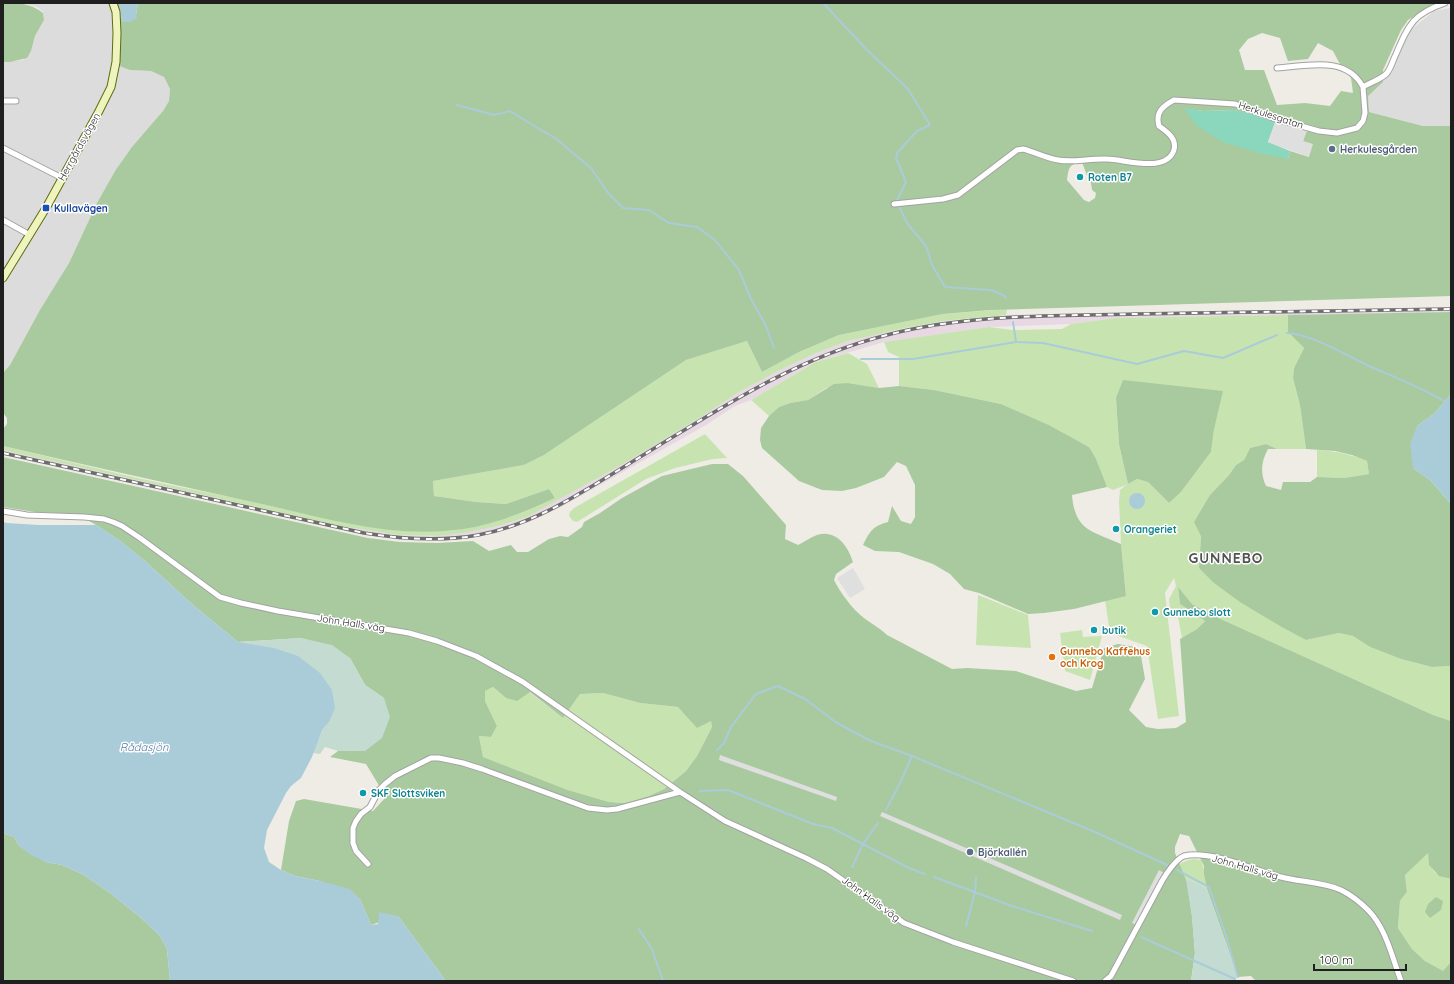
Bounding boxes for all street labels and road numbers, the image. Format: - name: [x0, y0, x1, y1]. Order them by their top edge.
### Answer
- street label: Herkulesgatan: [1237, 98, 1305, 132]
- street label: Herrgårdsvägen: [55, 111, 103, 183]
- street label: John Halls väg: [316, 611, 386, 635]
- street label: John Halls väg: [1210, 851, 1280, 883]
- street label: John Halls väg: [839, 874, 903, 924]

